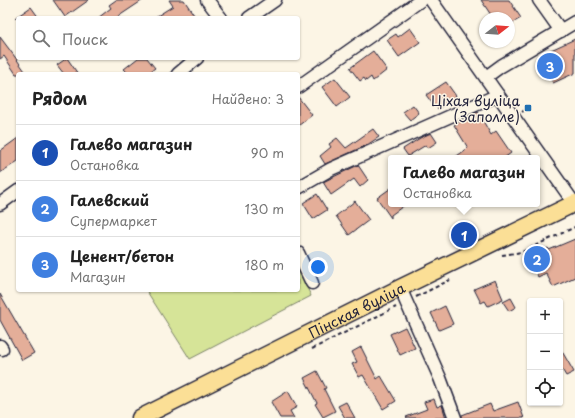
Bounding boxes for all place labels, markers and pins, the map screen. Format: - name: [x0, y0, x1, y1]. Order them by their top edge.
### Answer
- pin: 3: [537, 51, 563, 81]
- place label: Ціхая вуліца (Заполле): [431, 90, 520, 127]
- marker: Ціхая вуліца (Заполле): [523, 103, 533, 113]
- pin: 1: [451, 220, 477, 250]
- pin: 2: [524, 244, 550, 274]

